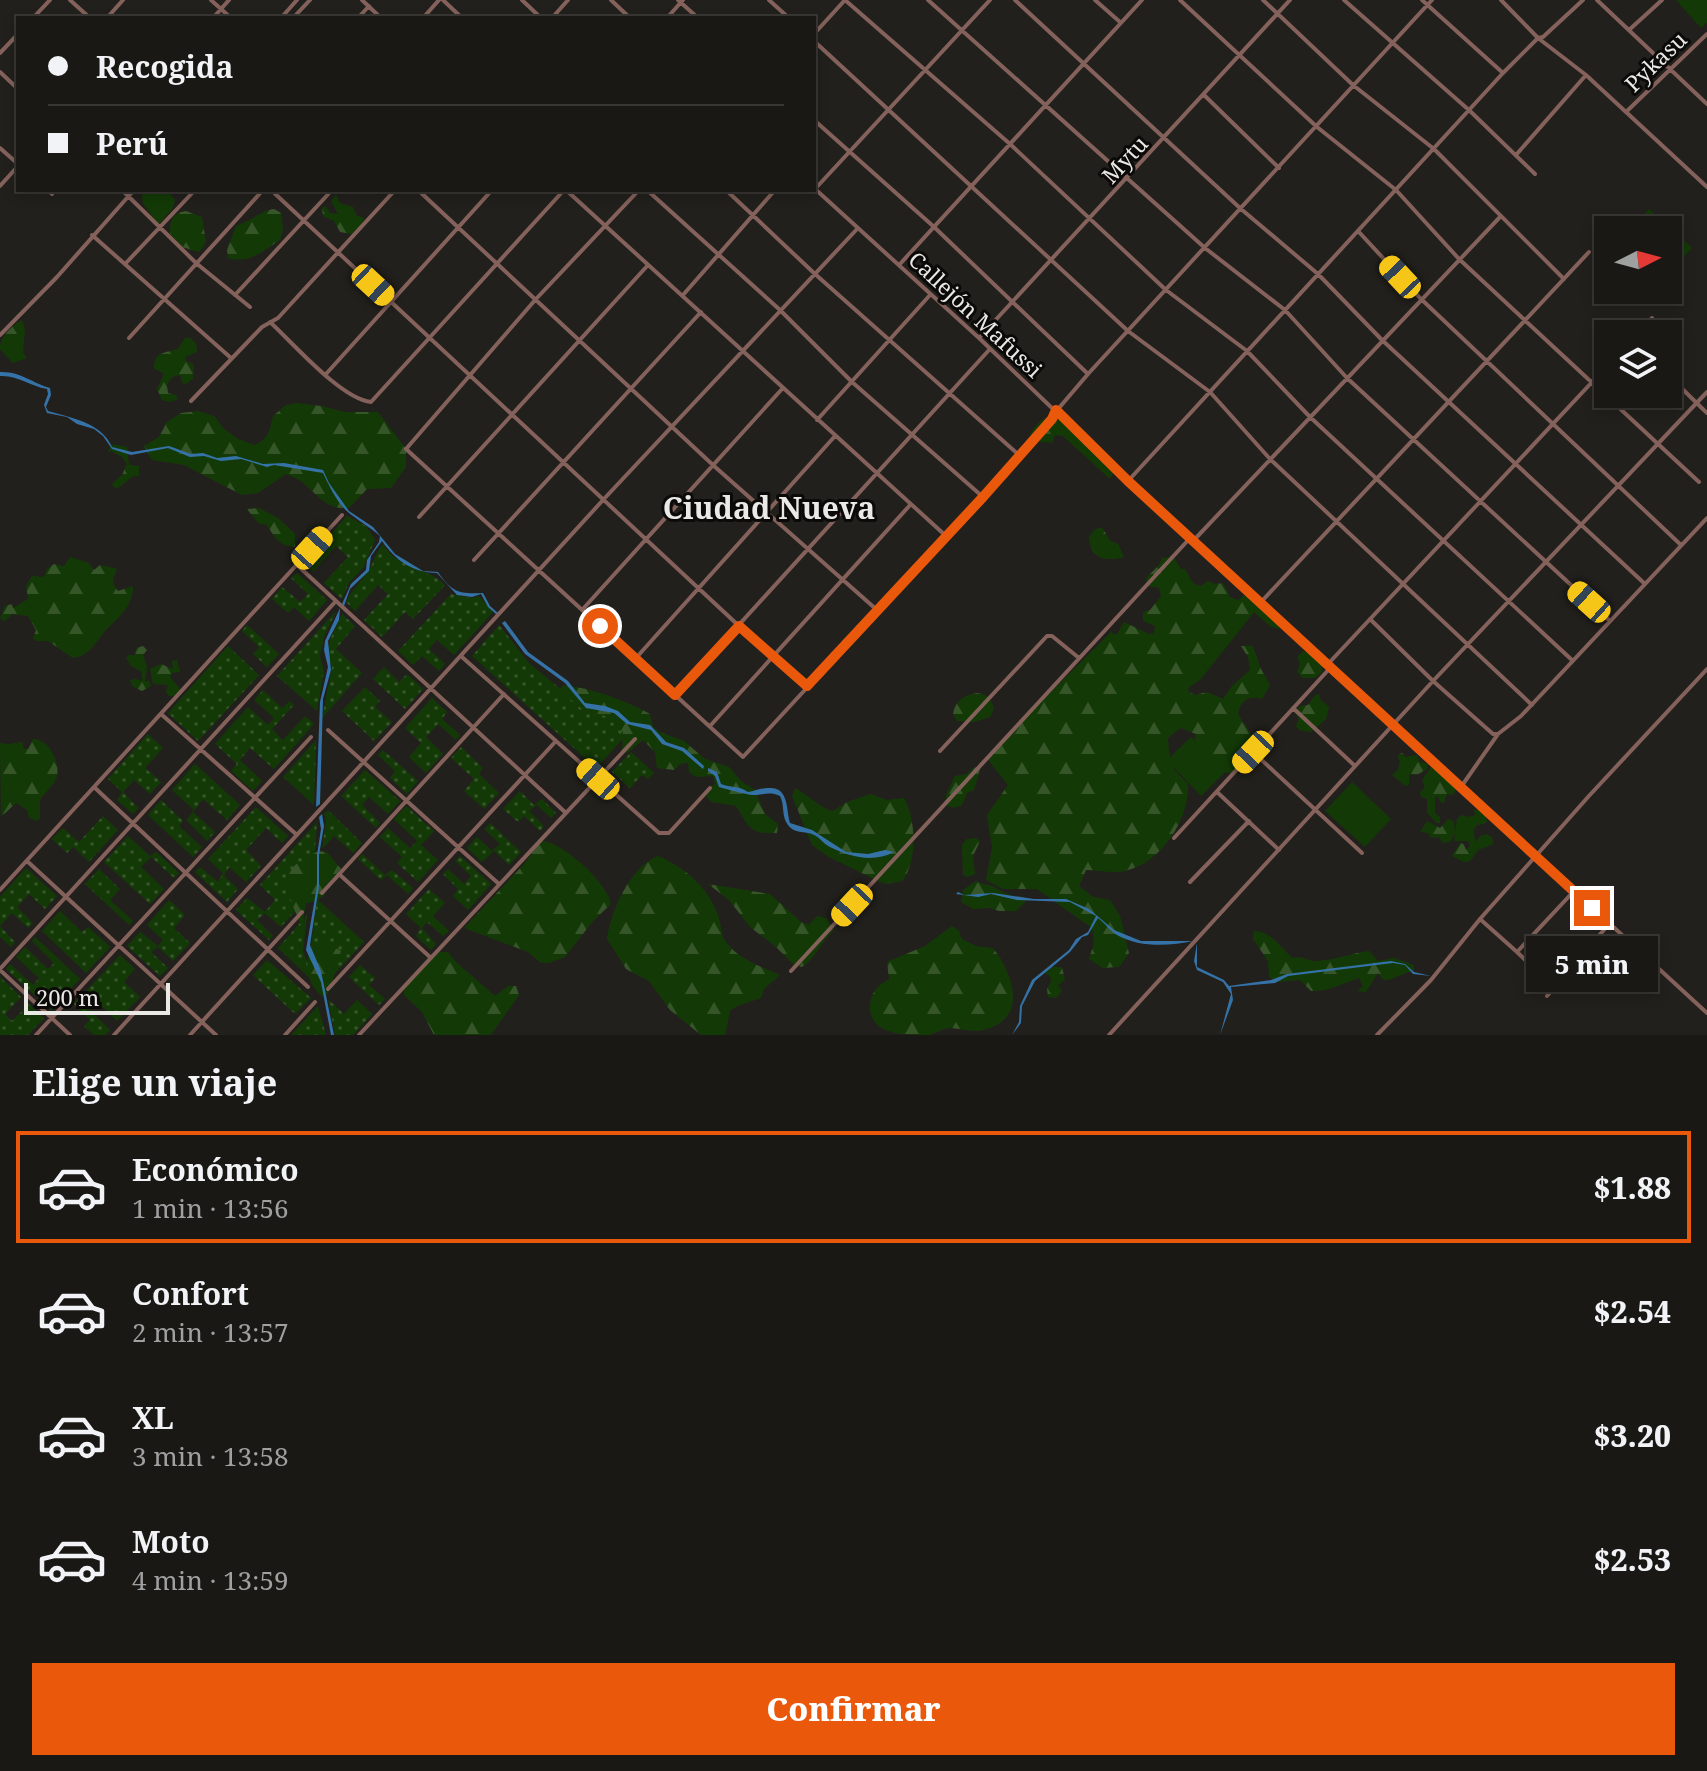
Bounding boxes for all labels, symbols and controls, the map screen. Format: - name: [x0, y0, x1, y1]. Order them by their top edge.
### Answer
- street label: Pykasu: [1618, 24, 1692, 98]
- text: Recogida: [96, 46, 234, 87]
- text: Perú: [96, 123, 168, 164]
- street label: Mytu: [1094, 129, 1154, 189]
- north arrow: [1594, 216, 1682, 304]
- map controls: [1594, 216, 1682, 408]
- street label: Callejón Mafussi: [903, 244, 1049, 384]
- car: [1375, 251, 1425, 303]
- car: [347, 260, 399, 310]
- button: layers: [1594, 320, 1682, 408]
- district label: Ciudad Nueva: [663, 487, 875, 528]
- car: [287, 522, 337, 574]
- car: [1563, 577, 1615, 627]
- route start: [582, 608, 618, 644]
- car: [1228, 726, 1278, 778]
- car: [572, 754, 624, 804]
- car: [827, 879, 877, 931]
- route end: [1574, 890, 1610, 926]
- callout: 5 min: [1526, 936, 1658, 992]
- text: 5 min: [1555, 946, 1629, 982]
- scale bar: [24, 979, 170, 1015]
- text: 200 m: [36, 982, 99, 1012]
- text: Elige un viaje: [32, 1058, 277, 1107]
- text: Económico: [132, 1149, 299, 1190]
- icon: car: [36, 1151, 108, 1223]
- text: $1.88: [1594, 1167, 1671, 1208]
- text: 1 min · 13:56: [132, 1190, 289, 1226]
- text: Confort: [132, 1273, 249, 1314]
- icon: car: [36, 1275, 108, 1347]
- text: $2.54: [1594, 1291, 1671, 1332]
- text: 2 min · 13:57: [132, 1314, 289, 1350]
- text: XL: [132, 1397, 174, 1438]
- icon: car: [36, 1399, 108, 1471]
- text: $3.20: [1594, 1415, 1671, 1456]
- text: 3 min · 13:58: [132, 1438, 289, 1474]
- text: Moto: [132, 1521, 210, 1562]
- icon: car: [36, 1523, 108, 1595]
- text: $2.53: [1594, 1539, 1671, 1580]
- text: 4 min · 13:59: [132, 1562, 289, 1598]
- button: Confirmar: [32, 1663, 1675, 1755]

